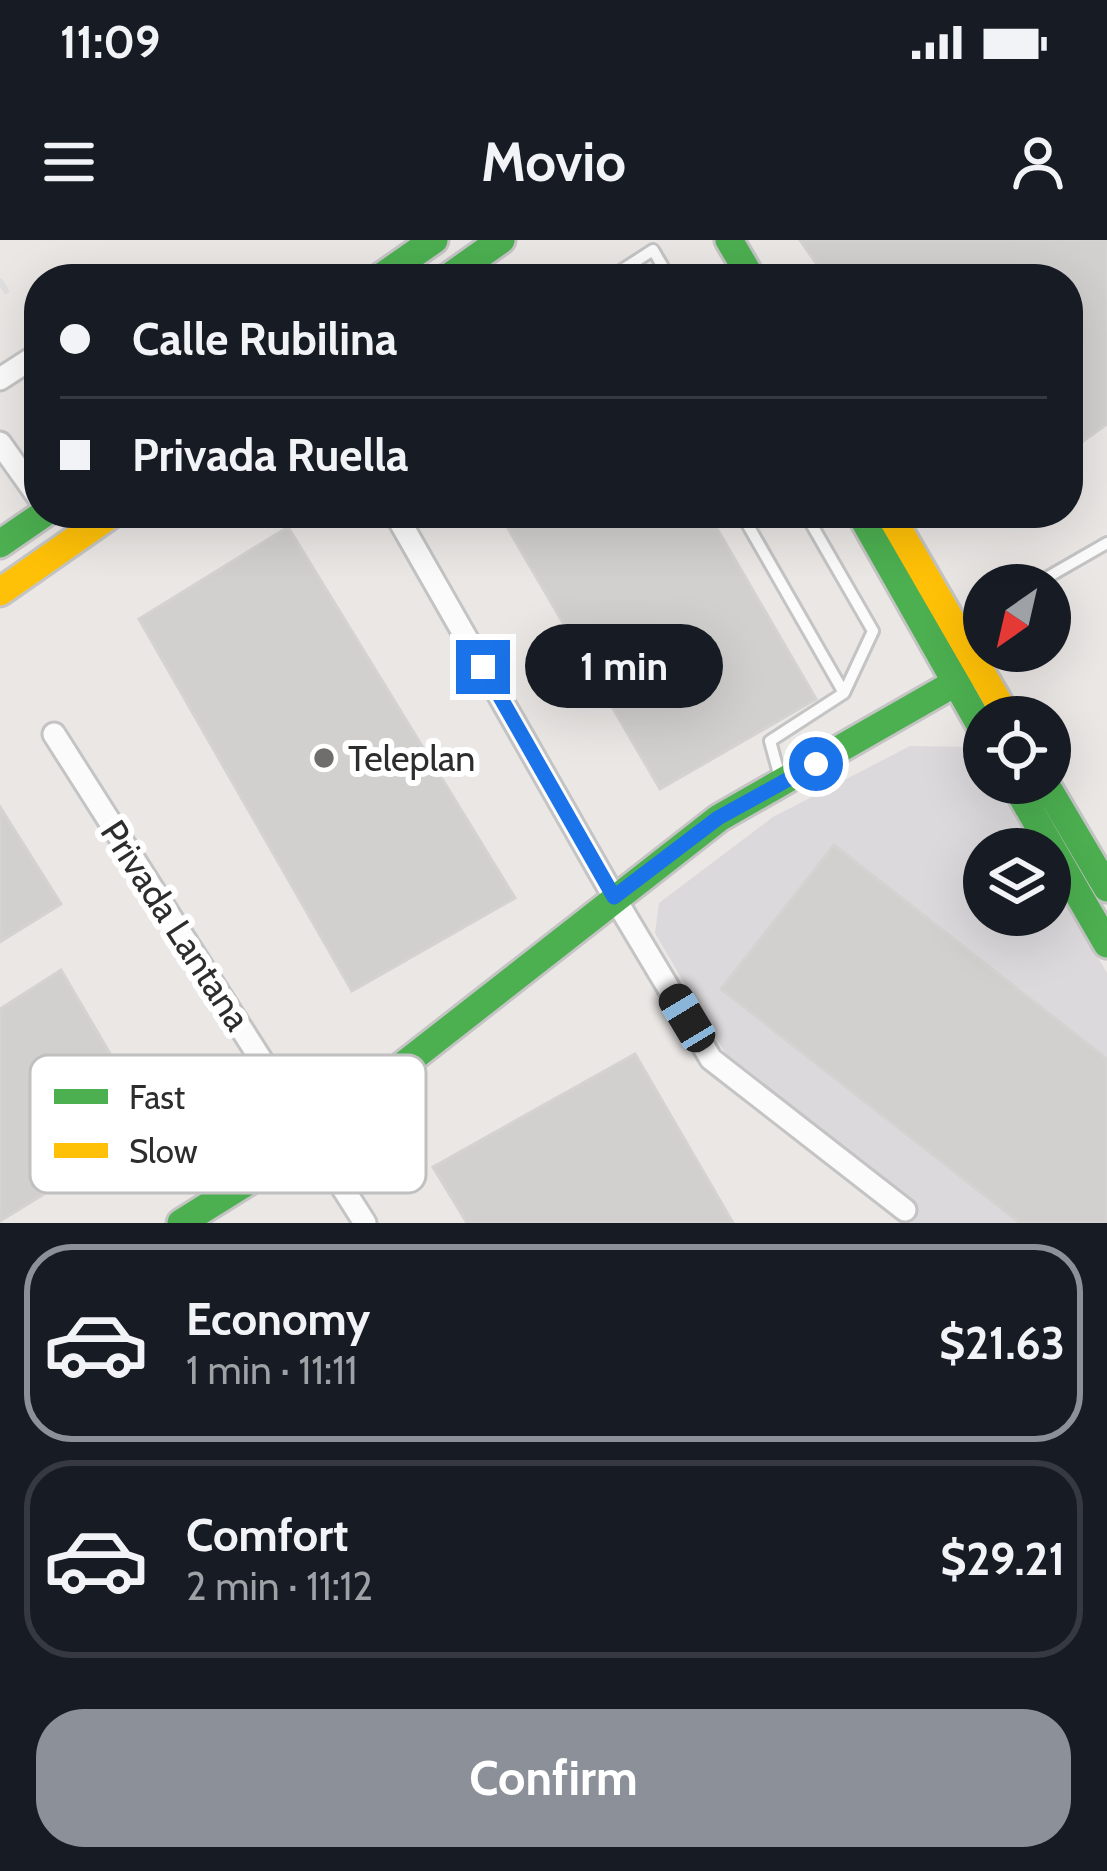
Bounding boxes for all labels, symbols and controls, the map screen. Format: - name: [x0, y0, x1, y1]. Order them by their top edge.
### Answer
- text: 11:09: [60, 15, 160, 69]
- icon: menu: [36, 129, 102, 195]
- text: Movio: [481, 129, 626, 195]
- icon: person: [1005, 129, 1071, 195]
- text: Calle Rubilina: [132, 312, 397, 366]
- text: Privada Ruella: [132, 428, 409, 482]
- north arrow: [963, 564, 1071, 672]
- map controls: [963, 564, 1071, 936]
- callout: 1 min: [525, 625, 723, 709]
- route end: [456, 640, 510, 694]
- text: 1 min: [580, 642, 668, 690]
- button: locate: [963, 696, 1071, 804]
- place label: Teleplan: [348, 736, 475, 780]
- route start: [789, 737, 843, 791]
- marker: Teleplan: [311, 745, 337, 771]
- street label: Privada Lantana: [92, 812, 260, 1038]
- button: layers: [963, 828, 1071, 936]
- car: [653, 978, 721, 1058]
- legend: [30, 1055, 426, 1193]
- text: Fast: [129, 1077, 185, 1117]
- text: Slow: [129, 1131, 198, 1171]
- icon: car: [42, 1289, 150, 1397]
- text: Economy: [186, 1292, 370, 1346]
- text: $21.63: [939, 1316, 1065, 1370]
- text: 1 min · 11:11: [186, 1346, 358, 1394]
- icon: car: [42, 1505, 150, 1613]
- text: Comfort: [186, 1508, 349, 1562]
- text: $29.21: [940, 1532, 1065, 1586]
- text: 2 min · 11:12: [186, 1562, 373, 1610]
- button: Confirm: [36, 1709, 1071, 1847]

